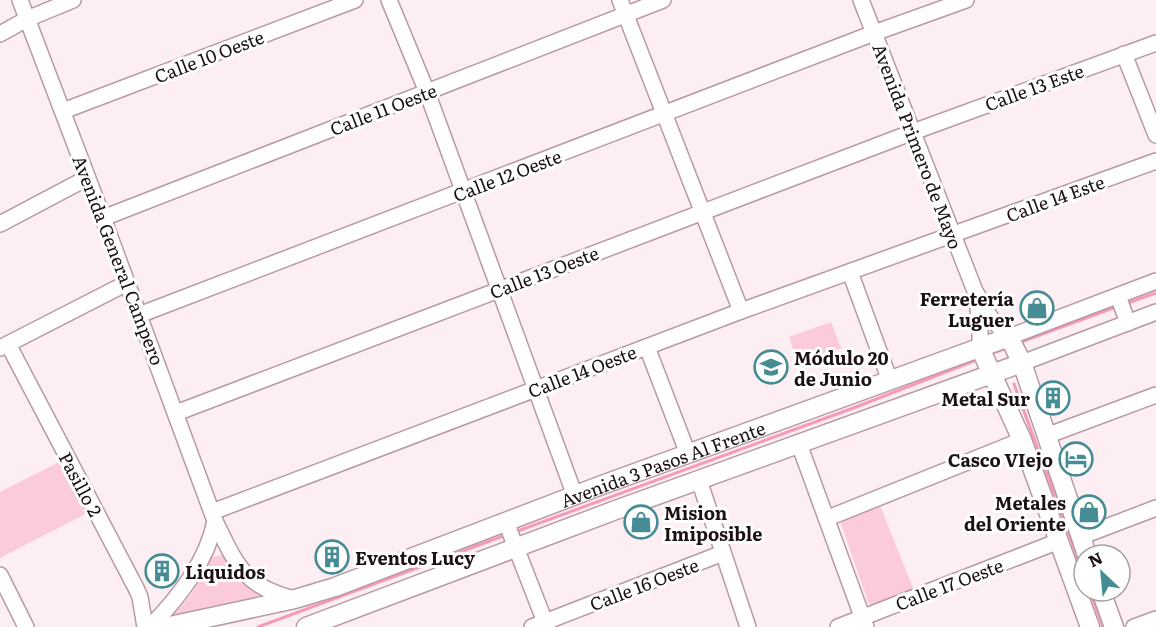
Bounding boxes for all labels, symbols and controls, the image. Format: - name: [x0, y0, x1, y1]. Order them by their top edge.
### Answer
- street label: Calle 10 Oeste: [150, 23, 268, 89]
- street label: Avenida Primero de Mayo: [866, 39, 970, 253]
- street label: Calle 13 Este: [981, 57, 1087, 117]
- street label: Calle 11 Oeste: [326, 76, 440, 142]
- street label: Calle 12 Oeste: [449, 142, 565, 208]
- street label: Avenida General Campero: [66, 151, 172, 369]
- street label: Calle 14 Este: [1002, 168, 1108, 228]
- street label: Calle 13 Oeste: [486, 239, 602, 305]
- place label: Ferretería Luguer: [920, 285, 1015, 333]
- shop icon: Ferretería Luguer: [1019, 290, 1055, 326]
- street label: Calle 14 Oeste: [524, 338, 640, 404]
- place label: Módulo 20 de Junio: [794, 344, 889, 392]
- school or university icon: Módulo 20 de Junio: [753, 349, 789, 385]
- building icon: Metal Sur: [1035, 380, 1071, 416]
- place label: Metal Sur: [941, 385, 1030, 412]
- street label: Avenida 3 Pasos Al Frente: [556, 413, 769, 513]
- hotel icon: Casco VIejo: [1058, 441, 1094, 477]
- place label: Casco VIejo: [948, 446, 1053, 473]
- street label: Pasillo 2: [53, 447, 109, 521]
- place label: Metales del Oriente: [964, 489, 1066, 537]
- shop icon: Metales del Oriente: [1071, 494, 1107, 530]
- place label: Mision Imiposible: [664, 499, 762, 547]
- shop icon: Mision Imiposible: [623, 504, 659, 540]
- building icon: Eventos Lucy: [314, 539, 350, 575]
- north arrow: [1072, 543, 1132, 603]
- place label: Eventos Lucy: [355, 544, 475, 571]
- text: N: [1084, 545, 1106, 572]
- street label: Calle 16 Oeste: [586, 551, 702, 617]
- street label: Calle 17 Oeste: [891, 551, 1007, 617]
- building icon: Liquidos: [144, 553, 180, 589]
- place label: Liquidos: [185, 558, 265, 585]

